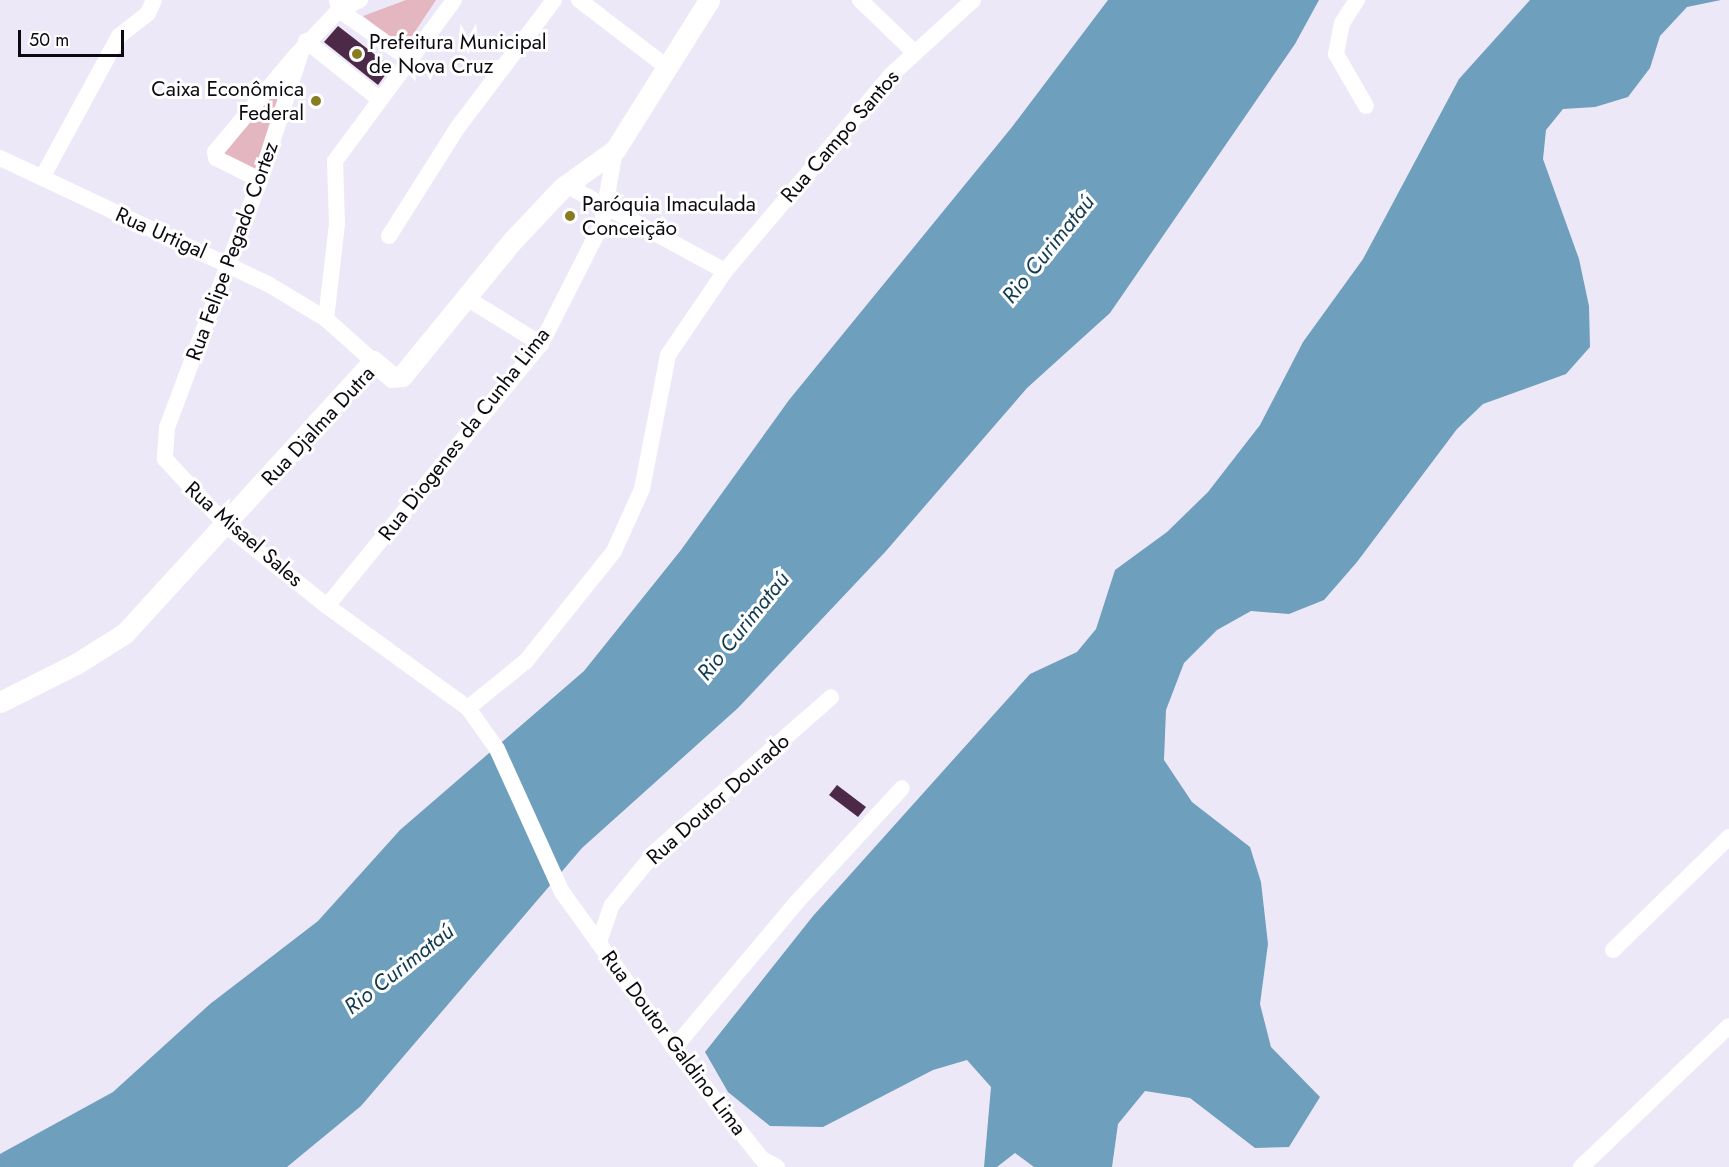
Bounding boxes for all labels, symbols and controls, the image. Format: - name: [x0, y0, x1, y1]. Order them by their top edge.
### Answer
- scale bar: [21, 18, 128, 56]
- text: 50 m: [29, 27, 69, 53]
- place label: Prefeitura Municipal de Nova Cruz: [369, 29, 547, 79]
- marker: Prefeitura Municipal de Nova Cruz: [350, 47, 364, 61]
- street label: Rua Campo Santos: [776, 65, 904, 207]
- place label: Caixa Econômica Federal: [151, 76, 304, 126]
- marker: Caixa Econômica Federal: [309, 94, 323, 108]
- street label: Rua Felipe Pegado Cortez: [181, 138, 283, 364]
- water label: Rio Curimataú: [996, 189, 1100, 309]
- place label: Paróquia Imaculada Conceição: [582, 191, 756, 241]
- street label: Rua Urtigal: [112, 202, 210, 264]
- marker: Paróquia Imaculada Conceição: [563, 209, 577, 223]
- street label: Rua Diogenes da Cunha Lima: [373, 322, 555, 546]
- street label: Rua Djalma Dutra: [256, 361, 380, 491]
- street label: Rua Misael Sales: [180, 476, 308, 592]
- water label: Rio Curimataú: [691, 566, 795, 686]
- street label: Rua Doutor Dourado: [641, 728, 795, 870]
- water label: Rio Curimataú: [339, 918, 459, 1020]
- street label: Rua Doutor Galdino Lima: [596, 946, 752, 1140]

